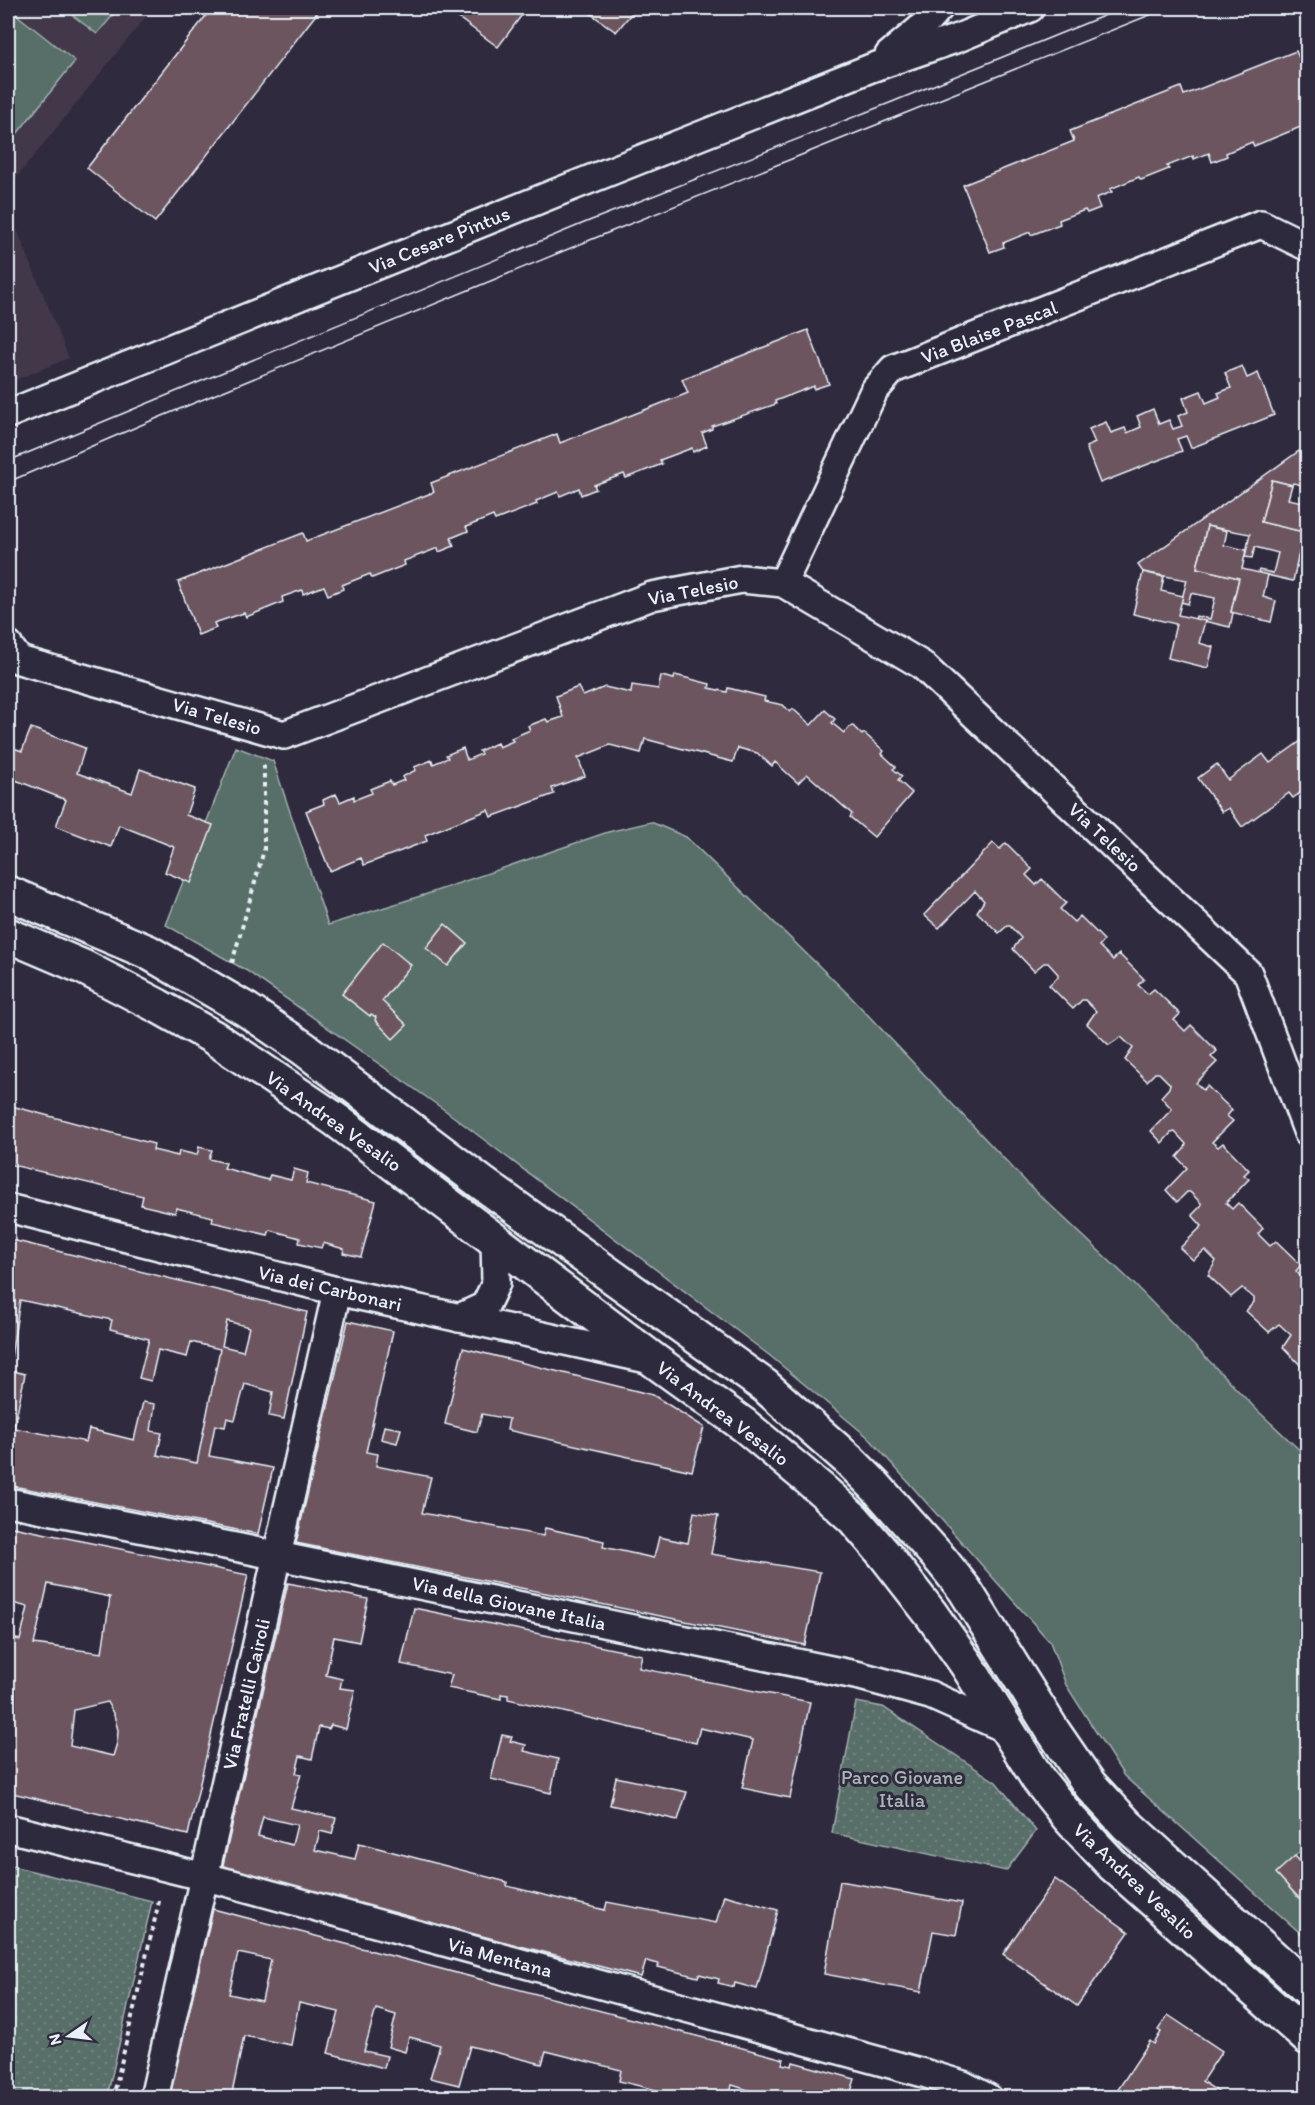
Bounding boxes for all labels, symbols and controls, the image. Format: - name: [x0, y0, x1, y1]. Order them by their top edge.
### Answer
- street label: Via Cesare Pintus: [365, 201, 513, 279]
- street label: Via Blaise Pascal: [917, 295, 1061, 369]
- street label: Via Telesio: [646, 569, 740, 611]
- street label: Via Telesio: [170, 692, 264, 740]
- street label: Via Telesio: [1063, 797, 1147, 877]
- street label: Via Andrea Vesalio: [262, 1065, 406, 1177]
- street label: Via dei Carbonari: [256, 1260, 404, 1316]
- street label: Via Andrea Vesalio: [652, 1355, 794, 1471]
- street label: Via della Giovane Italia: [410, 1571, 608, 1635]
- street label: Via Fratelli Cairoli: [217, 1616, 275, 1772]
- park label: Parco Giovane Italia: [841, 1765, 963, 1812]
- street label: Via Andrea Vesalio: [1068, 1818, 1202, 1944]
- street label: Via Mentana: [445, 1932, 555, 1983]
- north arrow: [39, 2006, 99, 2066]
- text: N: [44, 2032, 65, 2047]

